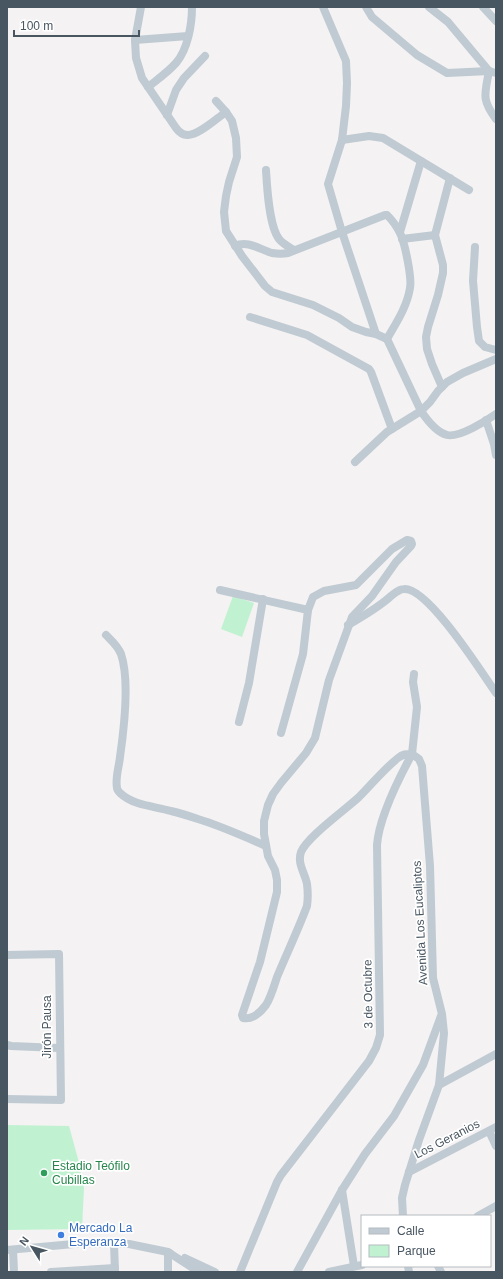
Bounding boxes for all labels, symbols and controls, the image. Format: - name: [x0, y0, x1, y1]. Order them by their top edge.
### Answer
- scale bar: [14, 12, 139, 38]
- text: 100 m: [20, 19, 53, 33]
- street label: Avenida Los Eucaliptos: [410, 860, 430, 986]
- street label: 3 de Octubre: [360, 959, 376, 1029]
- street label: Jirón Pausa: [40, 995, 54, 1059]
- street label: Los Geranios: [412, 1117, 482, 1161]
- place label: Estadio Teófilo Cubillas: [52, 1159, 130, 1187]
- marker: Estadio Teófilo Cubillas: [39, 1168, 49, 1178]
- legend: [361, 1215, 491, 1267]
- place label: Mercado La Esperanza: [69, 1221, 133, 1249]
- text: Calle: [397, 1224, 425, 1238]
- north arrow: [12, 1227, 52, 1267]
- marker: Mercado La Esperanza: [56, 1230, 66, 1240]
- text: N: [17, 1234, 31, 1248]
- text: Parque: [397, 1244, 436, 1258]

